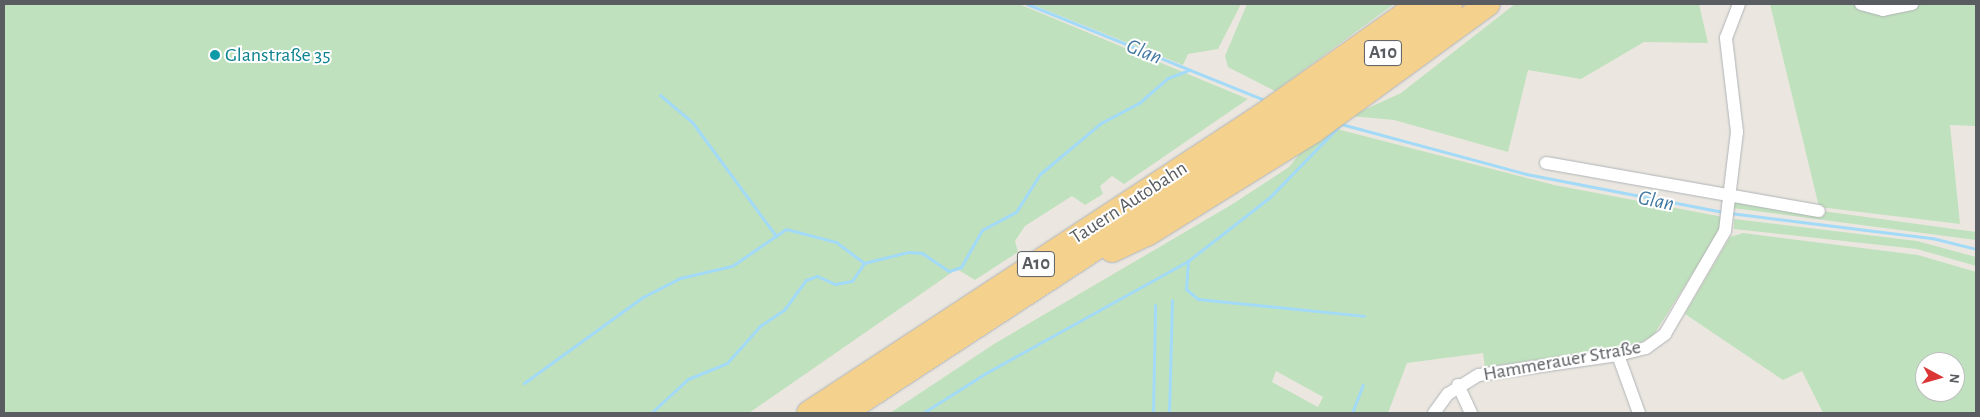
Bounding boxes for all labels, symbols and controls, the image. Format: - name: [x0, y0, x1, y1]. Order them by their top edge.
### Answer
- water label: Glan: [1123, 34, 1165, 70]
- road number: A10: [1363, 36, 1403, 70]
- place label: Glanstraße 35: [225, 43, 331, 67]
- marker: Glanstraße 35: [209, 49, 221, 61]
- street label: Tauern Autobahn: [1066, 156, 1192, 250]
- water label: Glan: [1636, 185, 1676, 217]
- road number: A10: [1016, 248, 1056, 280]
- street label: Hammerauer Straße: [1481, 335, 1643, 387]
- north arrow: [1915, 352, 1965, 402]
- text: N: [1946, 373, 1961, 384]

